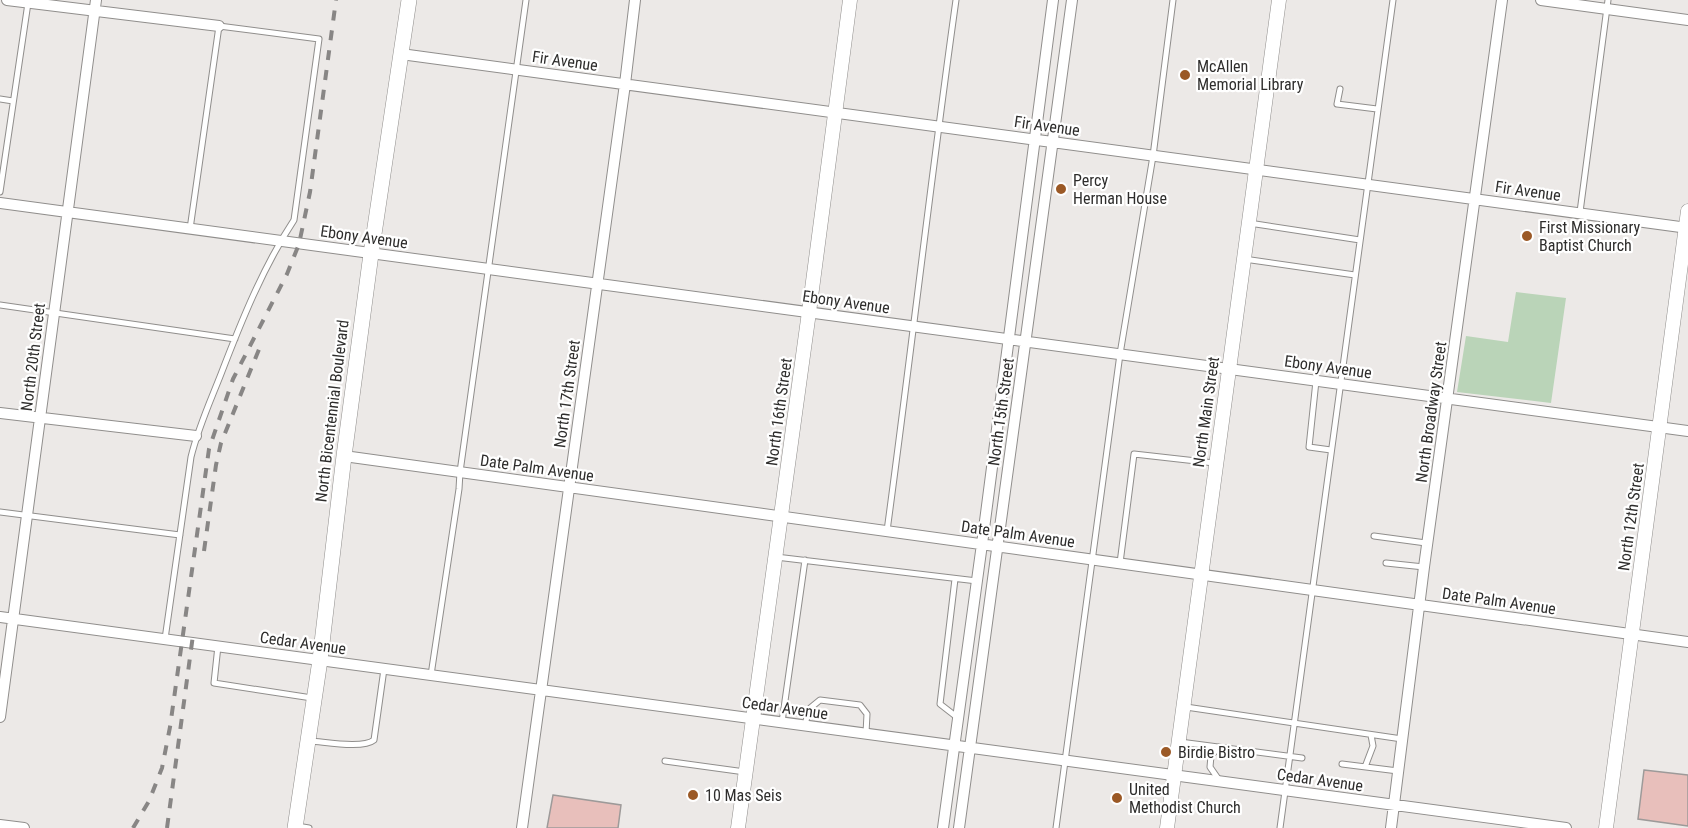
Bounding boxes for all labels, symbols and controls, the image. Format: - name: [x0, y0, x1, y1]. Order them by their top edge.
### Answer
- street label: Fir Avenue: [531, 47, 599, 75]
- place label: McAllen Memorial Library: [1197, 57, 1304, 94]
- marker: McAllen Memorial Library: [1178, 68, 1192, 82]
- street label: Fir Avenue: [1013, 112, 1081, 140]
- place label: Percy Herman House: [1073, 171, 1167, 208]
- street label: Fir Avenue: [1494, 177, 1562, 205]
- marker: Percy Herman House: [1054, 182, 1068, 196]
- place label: First Missionary Baptist Church: [1539, 218, 1640, 255]
- street label: Ebony Avenue: [319, 221, 409, 253]
- marker: First Missionary Baptist Church: [1520, 229, 1534, 243]
- street label: Ebony Avenue: [801, 286, 891, 318]
- street label: North 20th Street: [17, 302, 49, 412]
- street label: North Bicentennial Boulevard: [311, 319, 353, 503]
- street label: North 17th Street: [550, 339, 584, 449]
- street label: North Broadway Street: [1412, 340, 1450, 484]
- street label: Ebony Avenue: [1283, 351, 1373, 383]
- street label: North Main Street: [1189, 355, 1223, 469]
- street label: North 16th Street: [762, 357, 796, 467]
- street label: North 15th Street: [984, 357, 1018, 467]
- street label: Date Palm Avenue: [479, 451, 595, 485]
- street label: North 12th Street: [1614, 462, 1648, 572]
- street label: Date Palm Avenue: [960, 517, 1076, 551]
- street label: Date Palm Avenue: [1441, 584, 1557, 618]
- street label: Cedar Avenue: [259, 628, 347, 658]
- street label: Cedar Avenue: [741, 693, 829, 723]
- place label: Birdie Bistro: [1178, 743, 1255, 762]
- marker: Birdie Bistro: [1159, 745, 1173, 759]
- street label: Cedar Avenue: [1276, 765, 1364, 795]
- place label: United Methodist Church: [1129, 780, 1241, 817]
- place label: 10 Mas Seis: [705, 786, 782, 805]
- marker: 10 Mas Seis: [686, 788, 700, 802]
- marker: United Methodist Church: [1110, 791, 1124, 805]

